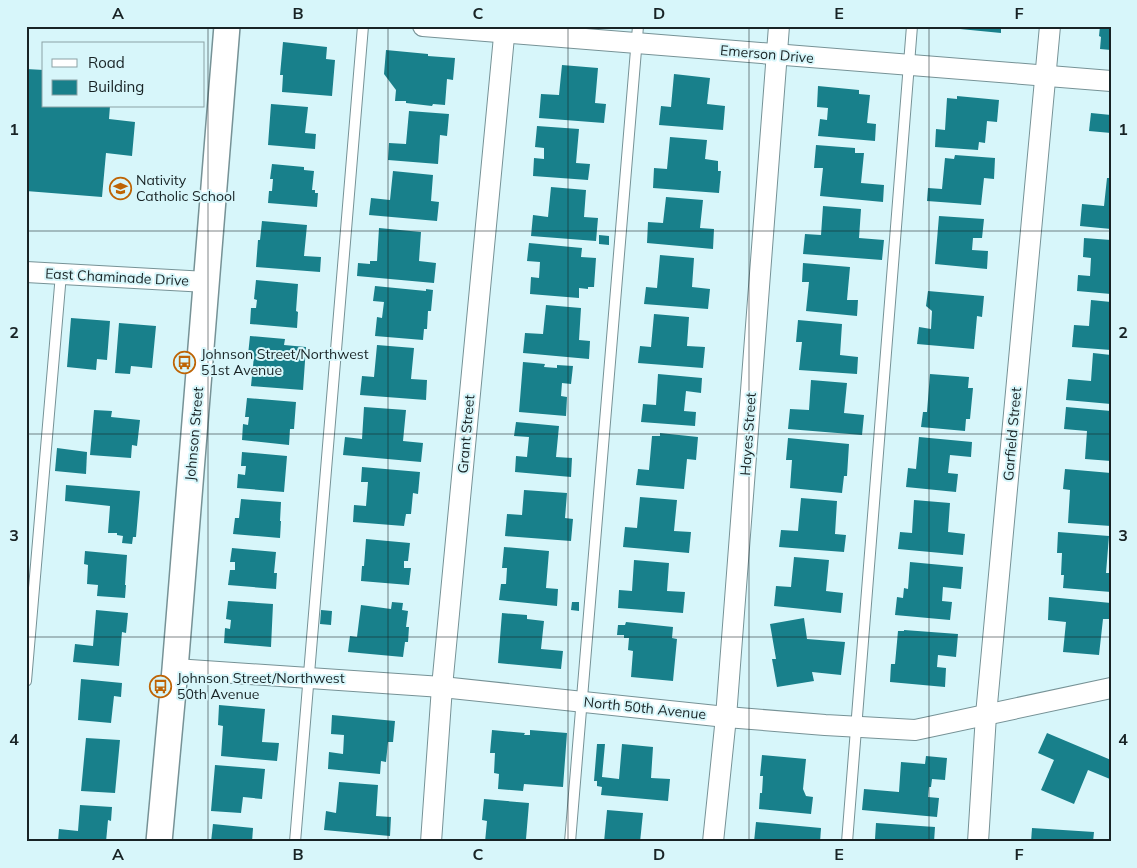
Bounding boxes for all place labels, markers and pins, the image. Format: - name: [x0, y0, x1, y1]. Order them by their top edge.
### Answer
- place label: Nativity Catholic School: [136, 171, 235, 205]
- school or university icon: Nativity Catholic School: [108, 176, 132, 200]
- place label: Johnson Street/Northwest 51st Avenue: [201, 345, 369, 379]
- bus stop icon: Johnson Street/Northwest 51st Avenue: [173, 350, 197, 374]
- place label: Johnson Street/Northwest 50th Avenue: [177, 669, 345, 703]
- bus stop icon: Johnson Street/Northwest 50th Avenue: [149, 674, 173, 698]

